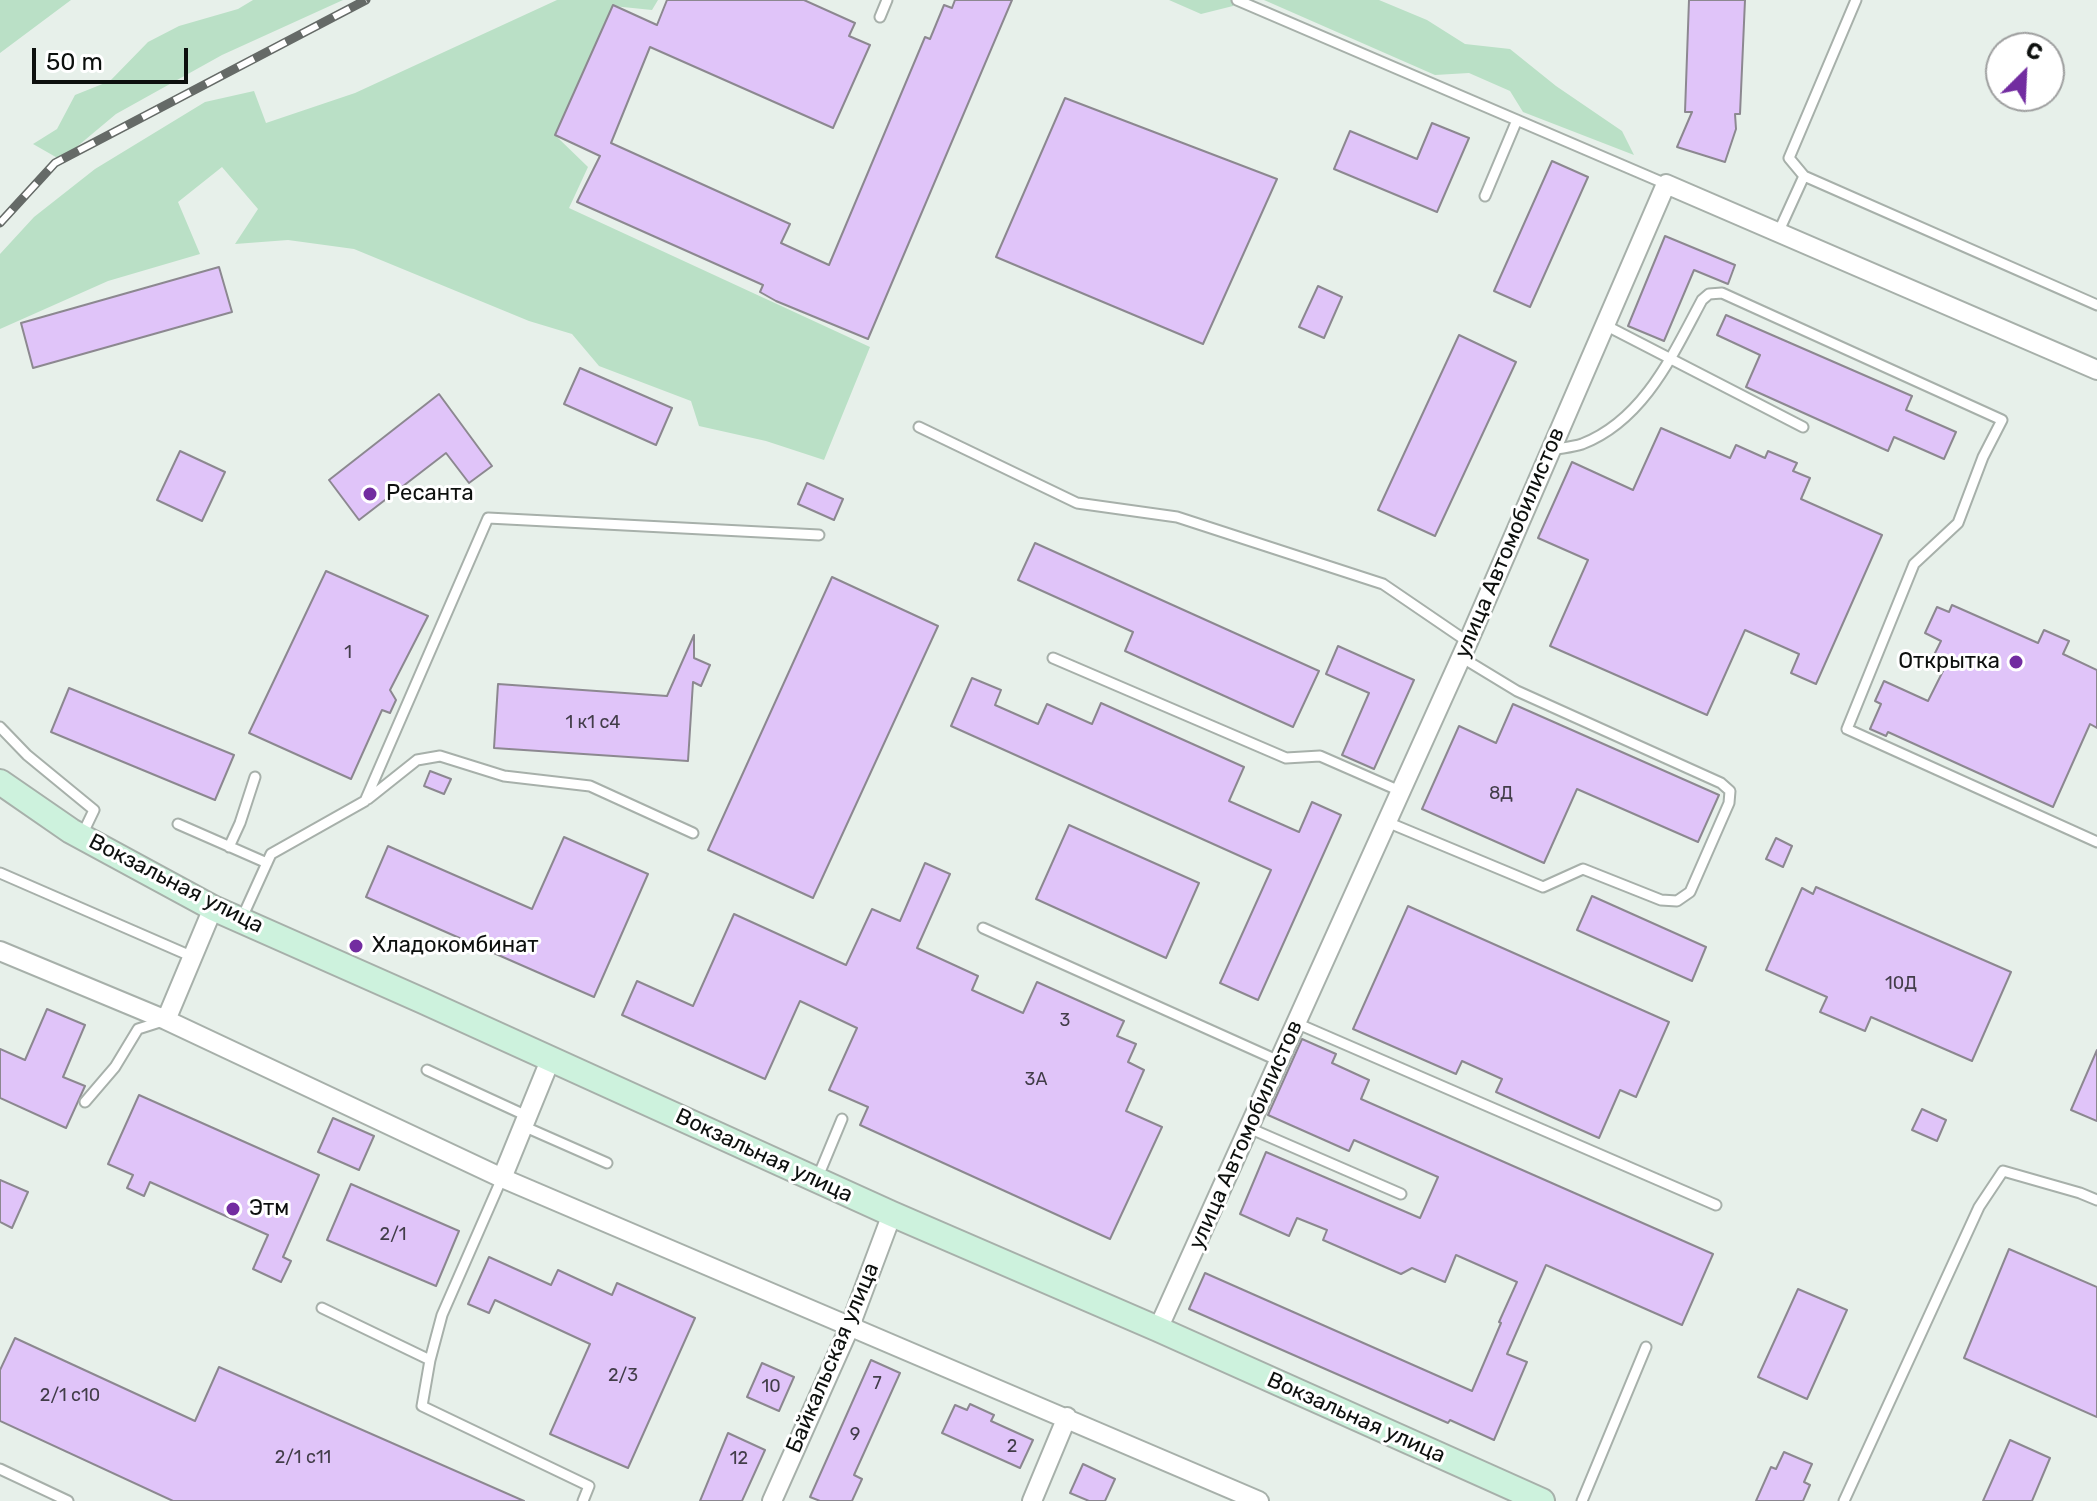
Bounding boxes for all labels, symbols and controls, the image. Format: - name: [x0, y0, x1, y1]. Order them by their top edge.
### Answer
- scale bar: [36, 32, 192, 82]
- north arrow: [1985, 32, 2065, 112]
- text: С: [2022, 36, 2047, 67]
- text: 50 m: [46, 48, 103, 76]
- street label: улица Автомобилистов: [1449, 424, 1571, 662]
- place label: Ресанта: [386, 481, 474, 507]
- marker: Ресанта: [361, 485, 379, 503]
- house number: 1: [344, 642, 352, 664]
- place label: Открытка: [1898, 649, 2000, 675]
- marker: Открытка: [2007, 653, 2025, 671]
- house number: 1 к1 с4: [566, 712, 620, 734]
- house number: 8Д: [1489, 783, 1513, 805]
- street label: Вокзальная улица: [84, 829, 268, 939]
- place label: Хладокомбинат: [372, 933, 539, 959]
- marker: Хладокомбинат: [347, 937, 365, 955]
- house number: 10Д: [1885, 973, 1917, 995]
- house number: 3: [1060, 1010, 1070, 1032]
- street label: улица Автомобилистов: [1184, 1016, 1308, 1254]
- house number: 3А: [1025, 1069, 1047, 1091]
- street label: Вокзальная улица: [671, 1103, 857, 1209]
- place label: Этм: [249, 1196, 289, 1222]
- marker: Этм: [224, 1200, 242, 1218]
- house number: 2/1: [380, 1224, 406, 1246]
- street label: Байкальская улица: [781, 1259, 885, 1457]
- house number: 2/3: [608, 1365, 638, 1387]
- street label: Вокзальная улица: [1263, 1367, 1449, 1469]
- house number: 7: [872, 1373, 882, 1395]
- house number: 10: [761, 1376, 781, 1398]
- house number: 2/1 с10: [40, 1385, 100, 1407]
- house number: 9: [850, 1424, 860, 1446]
- house number: 2: [1007, 1436, 1017, 1458]
- house number: 2/1 с11: [275, 1447, 331, 1469]
- house number: 12: [730, 1448, 748, 1470]

